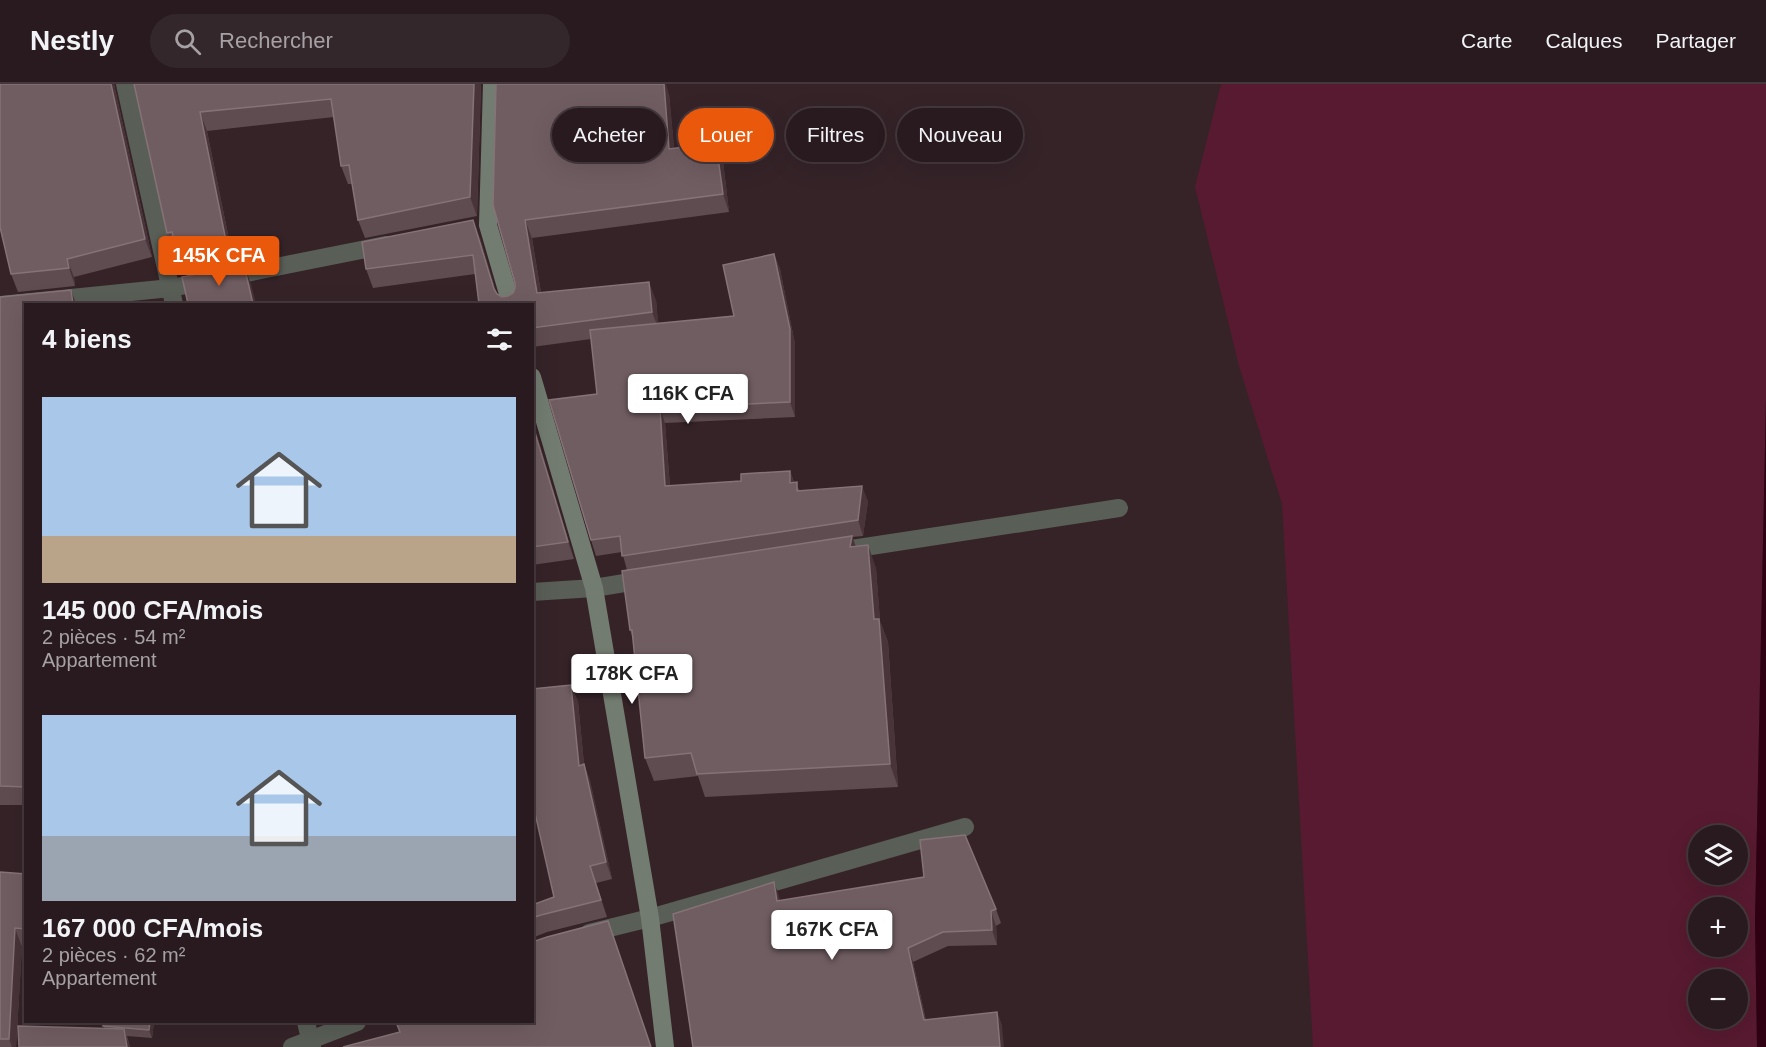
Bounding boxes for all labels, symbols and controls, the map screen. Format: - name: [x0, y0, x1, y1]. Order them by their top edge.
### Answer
- search box: [150, 14, 570, 68]
- text: Nestly: [30, 25, 114, 56]
- icon: search: [171, 25, 204, 58]
- text: Rechercher: [219, 28, 333, 53]
- text: Carte: [1461, 29, 1512, 52]
- text: Calques: [1545, 29, 1622, 52]
- text: Partager: [1655, 29, 1736, 52]
- chip: Acheter: [552, 108, 666, 162]
- chip: Louer: [678, 108, 774, 162]
- chip: Filtres: [786, 108, 885, 162]
- chip: Nouveau: [897, 108, 1023, 162]
- pin: 145K CFA: [157, 236, 281, 287]
- text: 145K CFA: [172, 244, 266, 266]
- icon: filters: [483, 323, 516, 356]
- text: 4 biens: [42, 324, 132, 354]
- pin: 116K CFA: [626, 374, 750, 425]
- text: 116K CFA: [642, 382, 734, 404]
- icon: home: [225, 436, 333, 544]
- text: 145 000 CFA/mois: [42, 595, 263, 625]
- text: 2 pièces · 54 m²: [42, 626, 185, 648]
- text: Appartement: [42, 649, 157, 671]
- pin: 178K CFA: [570, 654, 694, 705]
- text: 178K CFA: [585, 662, 679, 684]
- icon: home: [225, 754, 333, 862]
- map controls: [1688, 825, 1748, 1029]
- button: layers: [1688, 825, 1748, 885]
- button: +: [1688, 897, 1748, 957]
- pin: 167K CFA: [770, 910, 894, 961]
- text: 167 000 CFA/mois: [42, 913, 263, 943]
- text: 167K CFA: [785, 918, 879, 940]
- text: 2 pièces · 62 m²: [42, 944, 185, 966]
- text: Appartement: [42, 967, 157, 989]
- button: −: [1688, 969, 1748, 1029]

